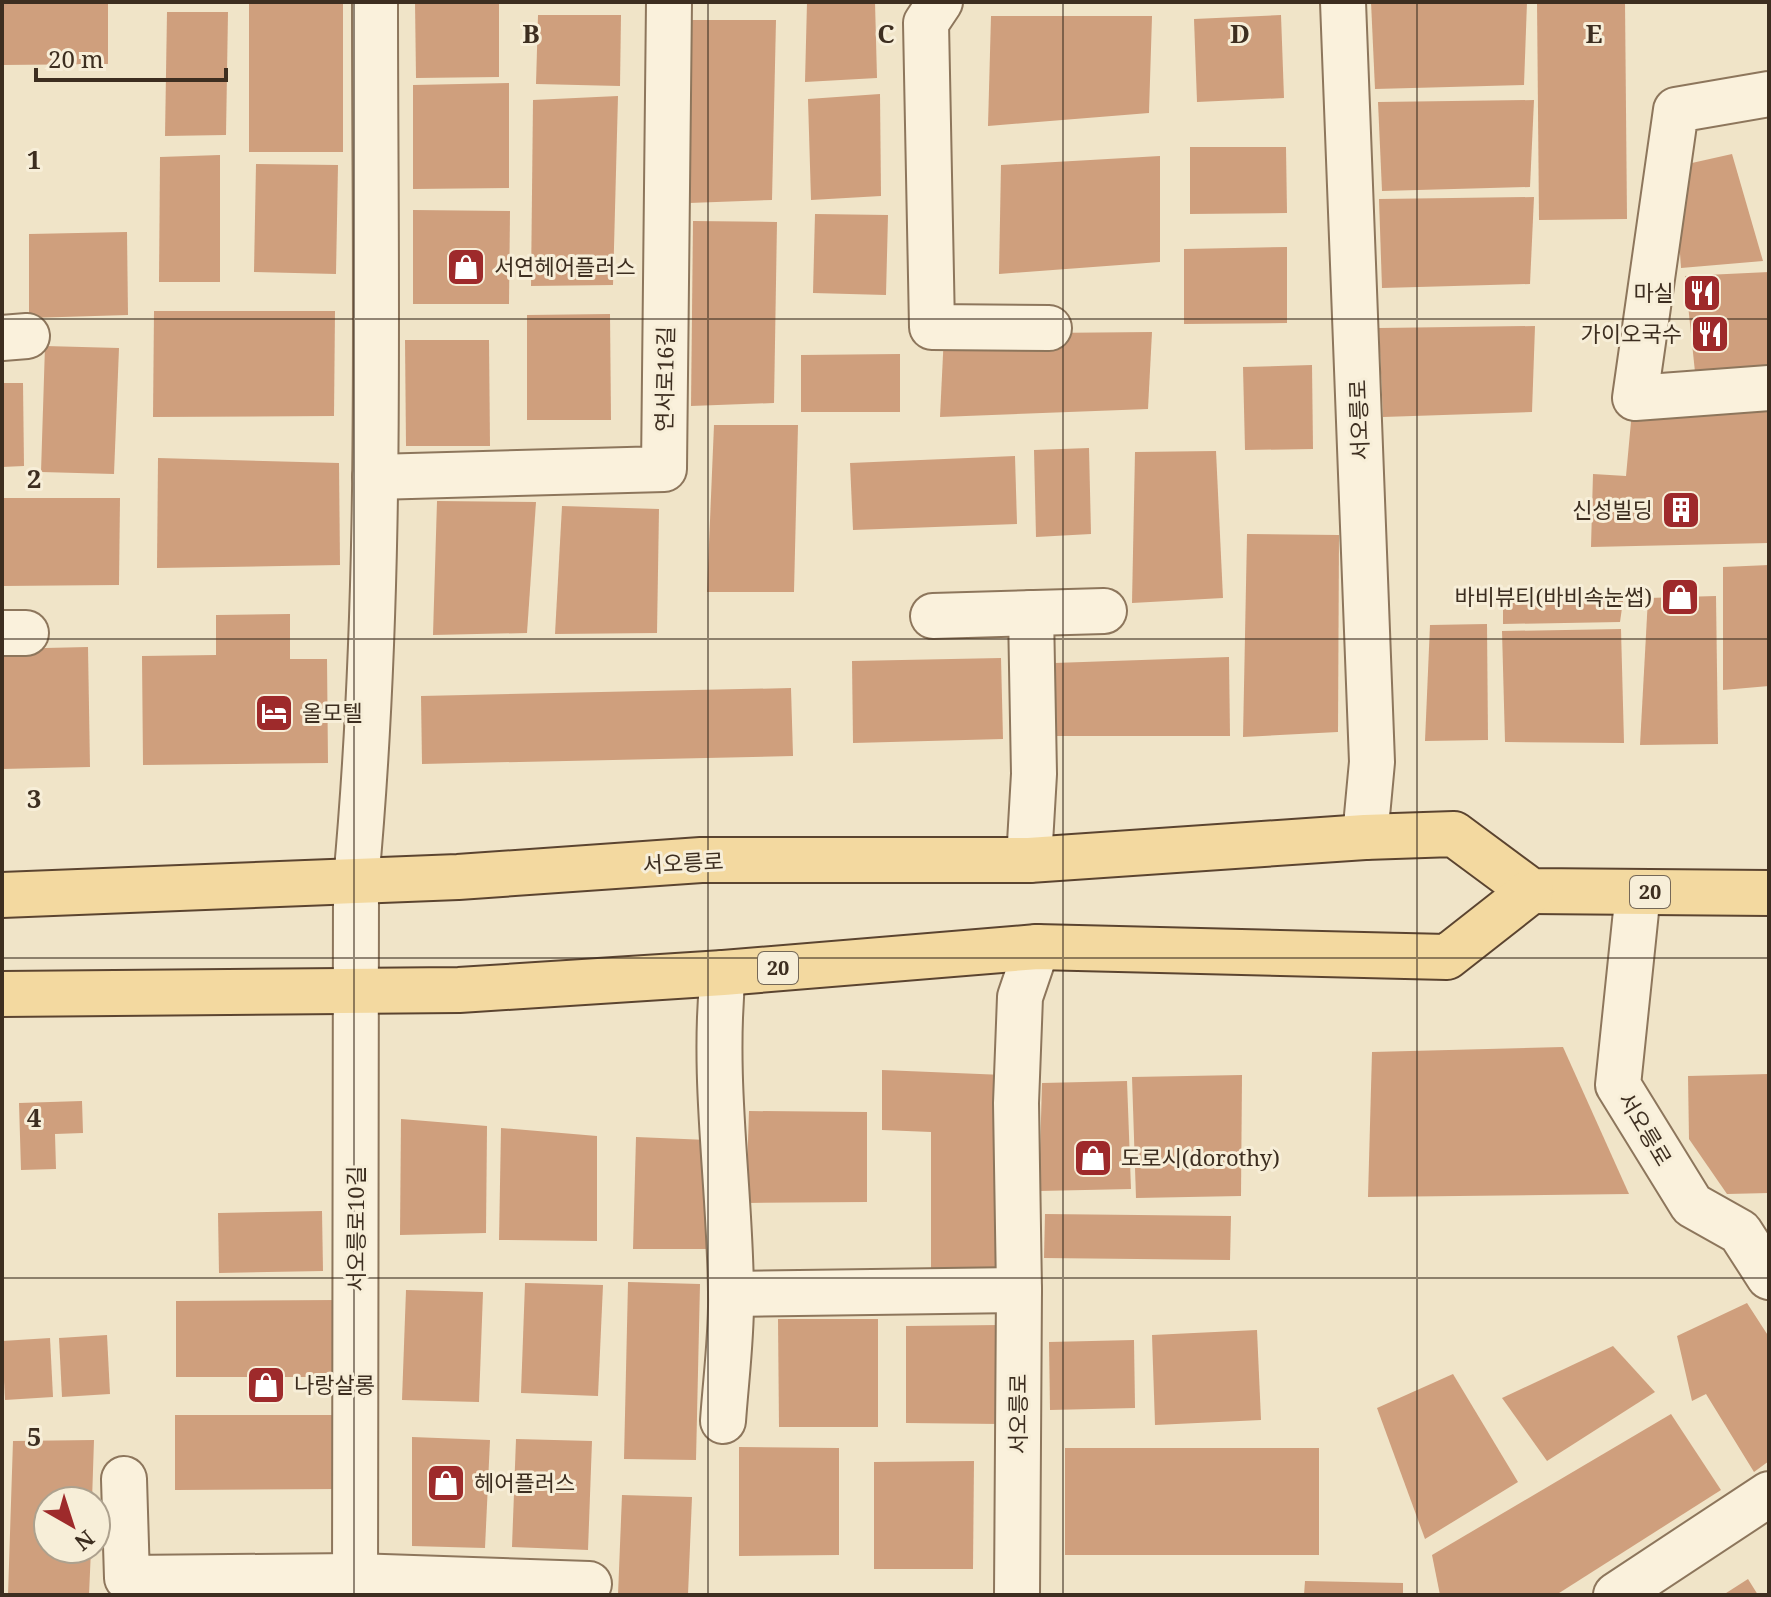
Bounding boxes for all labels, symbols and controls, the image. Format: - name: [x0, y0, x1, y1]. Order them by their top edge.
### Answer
- text: B: [522, 15, 540, 51]
- text: C: [877, 15, 895, 51]
- text: D: [1230, 15, 1250, 51]
- text: E: [1586, 15, 1603, 51]
- scale bar: [36, 32, 226, 82]
- text: 20 m: [48, 42, 104, 75]
- text: 1: [27, 141, 41, 177]
- shop icon: 서연헤어플러스: [445, 246, 487, 288]
- place label: 서연헤어플러스: [494, 251, 636, 281]
- restaurant icon: 마실: [1681, 272, 1723, 314]
- place label: 마실: [1634, 277, 1674, 307]
- restaurant icon: 가이오국수: [1689, 313, 1731, 355]
- place label: 가이오국수: [1581, 318, 1682, 348]
- street label: 연서로16길: [648, 326, 680, 432]
- street label: 서오릉로: [1342, 379, 1374, 461]
- text: 2: [27, 460, 41, 496]
- building icon: 신성빌딩: [1660, 489, 1702, 531]
- place label: 신성빌딩: [1572, 494, 1653, 524]
- shop icon: 바비뷰티(바비속눈썹): [1659, 576, 1701, 618]
- place label: 바비뷰티(바비속눈썹): [1455, 581, 1652, 611]
- hotel icon: 올모텔: [253, 692, 295, 734]
- place label: 올모텔: [302, 697, 363, 727]
- text: 3: [27, 780, 41, 816]
- street label: 서오릉로: [642, 845, 724, 879]
- road number: 20: [1630, 876, 1670, 908]
- road number: 20: [758, 952, 798, 984]
- street label: 서오릉로: [1612, 1086, 1680, 1171]
- text: 4: [27, 1099, 42, 1135]
- shop icon: 도로시(dorothy): [1072, 1137, 1114, 1179]
- place label: 도로시(dorothy): [1121, 1142, 1280, 1172]
- street label: 서오릉로10길: [340, 1166, 370, 1292]
- shop icon: 나랑살롱: [245, 1364, 287, 1406]
- place label: 나랑살롱: [294, 1369, 375, 1399]
- street label: 서오릉로: [1002, 1374, 1032, 1454]
- text: 5: [27, 1418, 41, 1454]
- shop icon: 헤어플러스: [425, 1462, 467, 1504]
- place label: 헤어플러스: [474, 1467, 575, 1497]
- north arrow: [32, 1485, 112, 1565]
- text: N: [69, 1524, 101, 1558]

